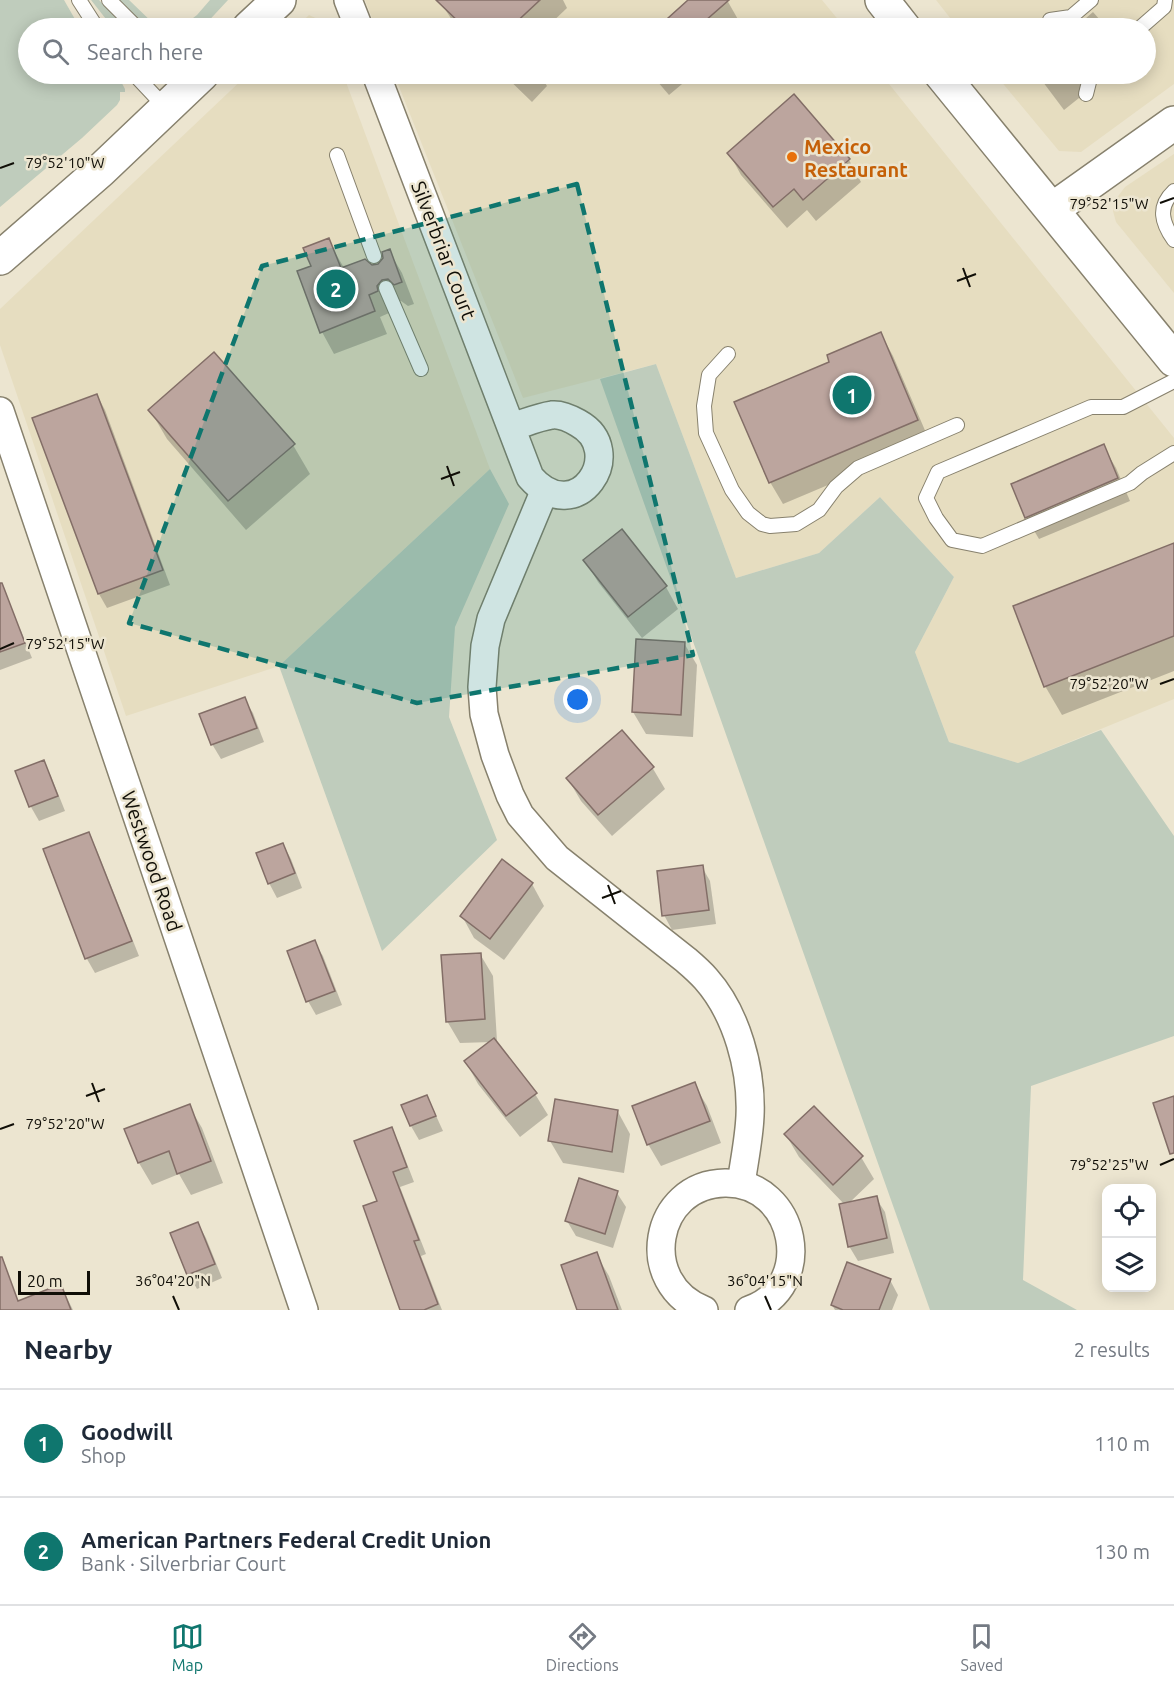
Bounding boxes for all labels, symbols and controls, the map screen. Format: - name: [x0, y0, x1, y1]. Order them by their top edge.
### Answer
- search box: [18, 18, 1156, 84]
- icon: search: [39, 35, 72, 68]
- text: Search here: [87, 39, 203, 64]
- place label: Mexico Restaurant: [804, 135, 908, 181]
- marker: Mexico Restaurant: [785, 150, 799, 164]
- text: 79°52'10"W: [25, 154, 105, 171]
- street label: Silverbriar Court: [407, 178, 481, 323]
- text: 79°52'15"W: [1069, 195, 1149, 212]
- pin: 2: [316, 266, 356, 312]
- pin: 1: [832, 372, 872, 418]
- text: 79°52'15"W: [25, 635, 105, 652]
- text: 79°52'20"W: [1069, 675, 1149, 692]
- your location: [563, 685, 592, 714]
- street label: Westwood Road: [117, 788, 187, 934]
- text: 79°52'20"W: [25, 1115, 105, 1132]
- text: 79°52'25"W: [1069, 1156, 1149, 1173]
- map controls: [1102, 1184, 1156, 1292]
- button: locate: [1102, 1184, 1156, 1238]
- button: layers: [1102, 1238, 1156, 1292]
- scale bar: [18, 1268, 90, 1296]
- text: 20 m: [27, 1272, 63, 1290]
- text: 36°04'20"N: [135, 1272, 211, 1289]
- text: 36°04'15"N: [727, 1272, 803, 1289]
- text: Nearby: [24, 1335, 112, 1364]
- text: 2 results: [1074, 1338, 1150, 1361]
- text: Goodwill: [81, 1419, 173, 1444]
- text: 1: [38, 1432, 49, 1455]
- text: 110 m: [1094, 1432, 1150, 1455]
- text: Shop: [81, 1444, 126, 1467]
- text: American Partners Federal Credit Union: [81, 1527, 491, 1552]
- text: 2: [38, 1540, 49, 1563]
- text: 130 m: [1094, 1540, 1150, 1563]
- text: Bank · Silverbriar Court: [81, 1552, 286, 1575]
- tab: Map: [171, 1620, 204, 1674]
- tab: Directions: [546, 1620, 619, 1674]
- tab: Saved: [961, 1620, 1003, 1674]

